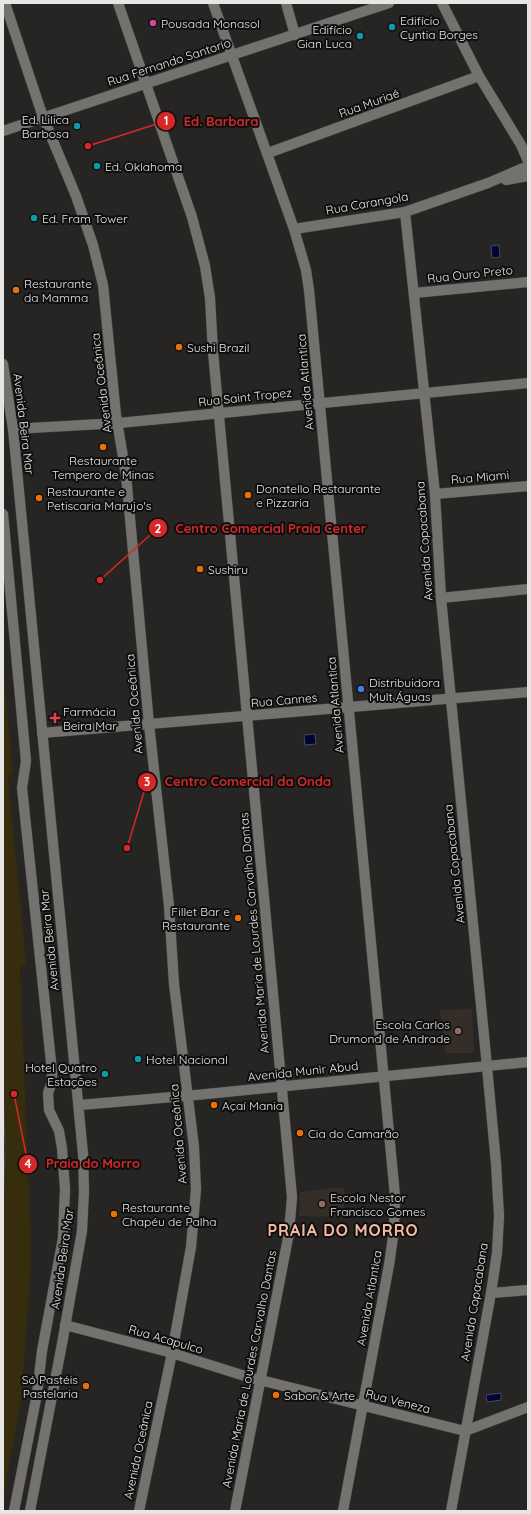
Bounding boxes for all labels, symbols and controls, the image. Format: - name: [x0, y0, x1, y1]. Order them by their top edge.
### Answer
- place label: Edifício Cyntia Borges: [400, 13, 478, 42]
- place label: Pousada Monasol: [161, 16, 260, 31]
- marker: Pousada Monasol: [148, 18, 158, 28]
- place label: Edifício Gian Luca: [297, 22, 352, 51]
- marker: Edifício Cyntia Borges: [387, 22, 397, 32]
- marker: Edifício Gian Luca: [355, 31, 365, 41]
- street label: Rua Fernando Santorio: [105, 35, 233, 89]
- street label: Rua Muriaé: [337, 85, 402, 121]
- callout: Ed. Barbara: [156, 109, 266, 134]
- place label: Ed. Lilica Barbosa: [22, 112, 69, 141]
- text: 1: [164, 113, 168, 128]
- text: Ed. Barbara: [184, 113, 258, 129]
- marker: Ed. Lilica Barbosa: [72, 121, 82, 131]
- place label: Ed. Oklahoma: [105, 159, 182, 174]
- marker: Ed. Oklahoma: [92, 161, 102, 171]
- street label: Rua Carangola: [325, 188, 409, 218]
- place label: Ed. Fram Tower: [42, 211, 128, 226]
- marker: Ed. Fram Tower: [29, 213, 39, 223]
- street label: Rua Ouro Preto: [427, 262, 513, 286]
- place label: Restaurante da Mamma: [24, 276, 92, 305]
- marker: Restaurante da Mamma: [11, 285, 21, 295]
- street label: Avenida Oceânica: [87, 332, 115, 434]
- street label: Avenida Atlantica: [293, 333, 317, 431]
- place label: Sushi Brazil: [187, 340, 250, 355]
- marker: Sushi Brazil: [174, 342, 184, 352]
- street label: Avenida Beira Mar: [10, 373, 38, 476]
- street label: Rua Saint Tropez: [197, 385, 293, 409]
- marker: Restaurante Tempero de Minas: [98, 442, 108, 452]
- place label: Restaurante Tempero de Minas: [52, 453, 154, 482]
- street label: Rua Miami: [450, 467, 510, 487]
- place label: Donatello Restaurante e Pizzaria: [256, 481, 381, 510]
- street label: Avenida Copacabana: [412, 481, 436, 601]
- place label: Restaurante e Petiscaria Marujo's: [47, 484, 152, 513]
- marker: Donatello Restaurante e Pizzaria: [243, 490, 253, 500]
- marker: Restaurante e Petiscaria Marujo's: [34, 493, 44, 503]
- callout: Centro Comercial Praia Center: [148, 516, 375, 541]
- text: Centro Comercial Praia Center: [176, 520, 367, 536]
- text: 2: [155, 521, 162, 536]
- place label: Sushiru: [208, 562, 248, 577]
- marker: Sushiru: [195, 564, 205, 574]
- street label: Avenida Oceânica: [122, 653, 146, 755]
- street label: Avenida Atlantica: [323, 656, 347, 754]
- place label: Distribuidora Mult Águas: [369, 675, 440, 704]
- marker: Distribuidora Mult Águas: [356, 684, 366, 694]
- street label: Rua Cannes: [250, 690, 318, 710]
- place label: Farmácia Beira Mar: [63, 704, 117, 733]
- marker: Farmácia Beira Mar: [50, 713, 60, 723]
- callout: Centro Comercial da Onda: [137, 769, 339, 794]
- text: Centro Comercial da Onda: [165, 773, 331, 789]
- text: 3: [144, 774, 150, 789]
- street label: Avenida Copacabana: [440, 804, 468, 924]
- street label: Avenida Maria de Lourdes Carvalho Dantas: [236, 812, 272, 1054]
- street label: Avenida Beira Mar: [36, 888, 62, 991]
- place label: Fillet Bar e Restaurante: [162, 904, 230, 933]
- marker: Fillet Bar e Restaurante: [233, 913, 243, 923]
- place label: Escola Carlos Drumond de Andrade: [329, 1017, 450, 1046]
- marker: Escola Carlos Drumond de Andrade: [453, 1026, 463, 1036]
- place label: Hotel Nacional: [146, 1052, 228, 1067]
- marker: Hotel Nacional: [133, 1054, 143, 1064]
- street label: Avenida Munir Abud: [247, 1058, 359, 1084]
- place label: Hotel Quatro Estações: [25, 1060, 97, 1089]
- marker: Hotel Quatro Estações: [100, 1069, 110, 1079]
- street label: Avenida Oceânica: [166, 1083, 190, 1185]
- place label: Açaí Mania: [222, 1098, 283, 1113]
- marker: Açaí Mania: [209, 1100, 219, 1110]
- place label: Cia do Camarão: [308, 1126, 399, 1141]
- marker: Cia do Camarão: [295, 1128, 305, 1138]
- callout: Praia do Morro: [18, 1151, 148, 1176]
- text: Praia do Morro: [46, 1155, 140, 1171]
- text: 4: [24, 1156, 32, 1171]
- place label: Escola Nestor Francisco Gomes: [330, 1190, 426, 1219]
- marker: Escola Nestor Francisco Gomes: [317, 1199, 327, 1209]
- place label: Restaurante Chapéu de Palha: [122, 1200, 217, 1229]
- street label: Avenida Beira Mar: [47, 1207, 77, 1310]
- marker: Restaurante Chapéu de Palha: [109, 1209, 119, 1219]
- district label: PRAIA DO MORRO: [267, 1220, 419, 1240]
- street label: Avenida Copacabana: [457, 1242, 491, 1362]
- street label: Avenida Maria de Lourdes Carvalho Dantas: [219, 1249, 279, 1489]
- street label: Avenida Atlantica: [353, 1249, 385, 1347]
- street label: Rua Acapulco: [127, 1321, 205, 1357]
- place label: Só Pastéis Pastelaria: [22, 1372, 78, 1401]
- marker: Só Pastéis Pastelaria: [81, 1381, 91, 1391]
- street label: Rua Veneza: [364, 1386, 432, 1416]
- place label: Sabor & Arte: [284, 1388, 355, 1403]
- marker: Sabor & Arte: [271, 1390, 281, 1400]
- street label: Avenida Oceânica: [120, 1399, 156, 1501]

